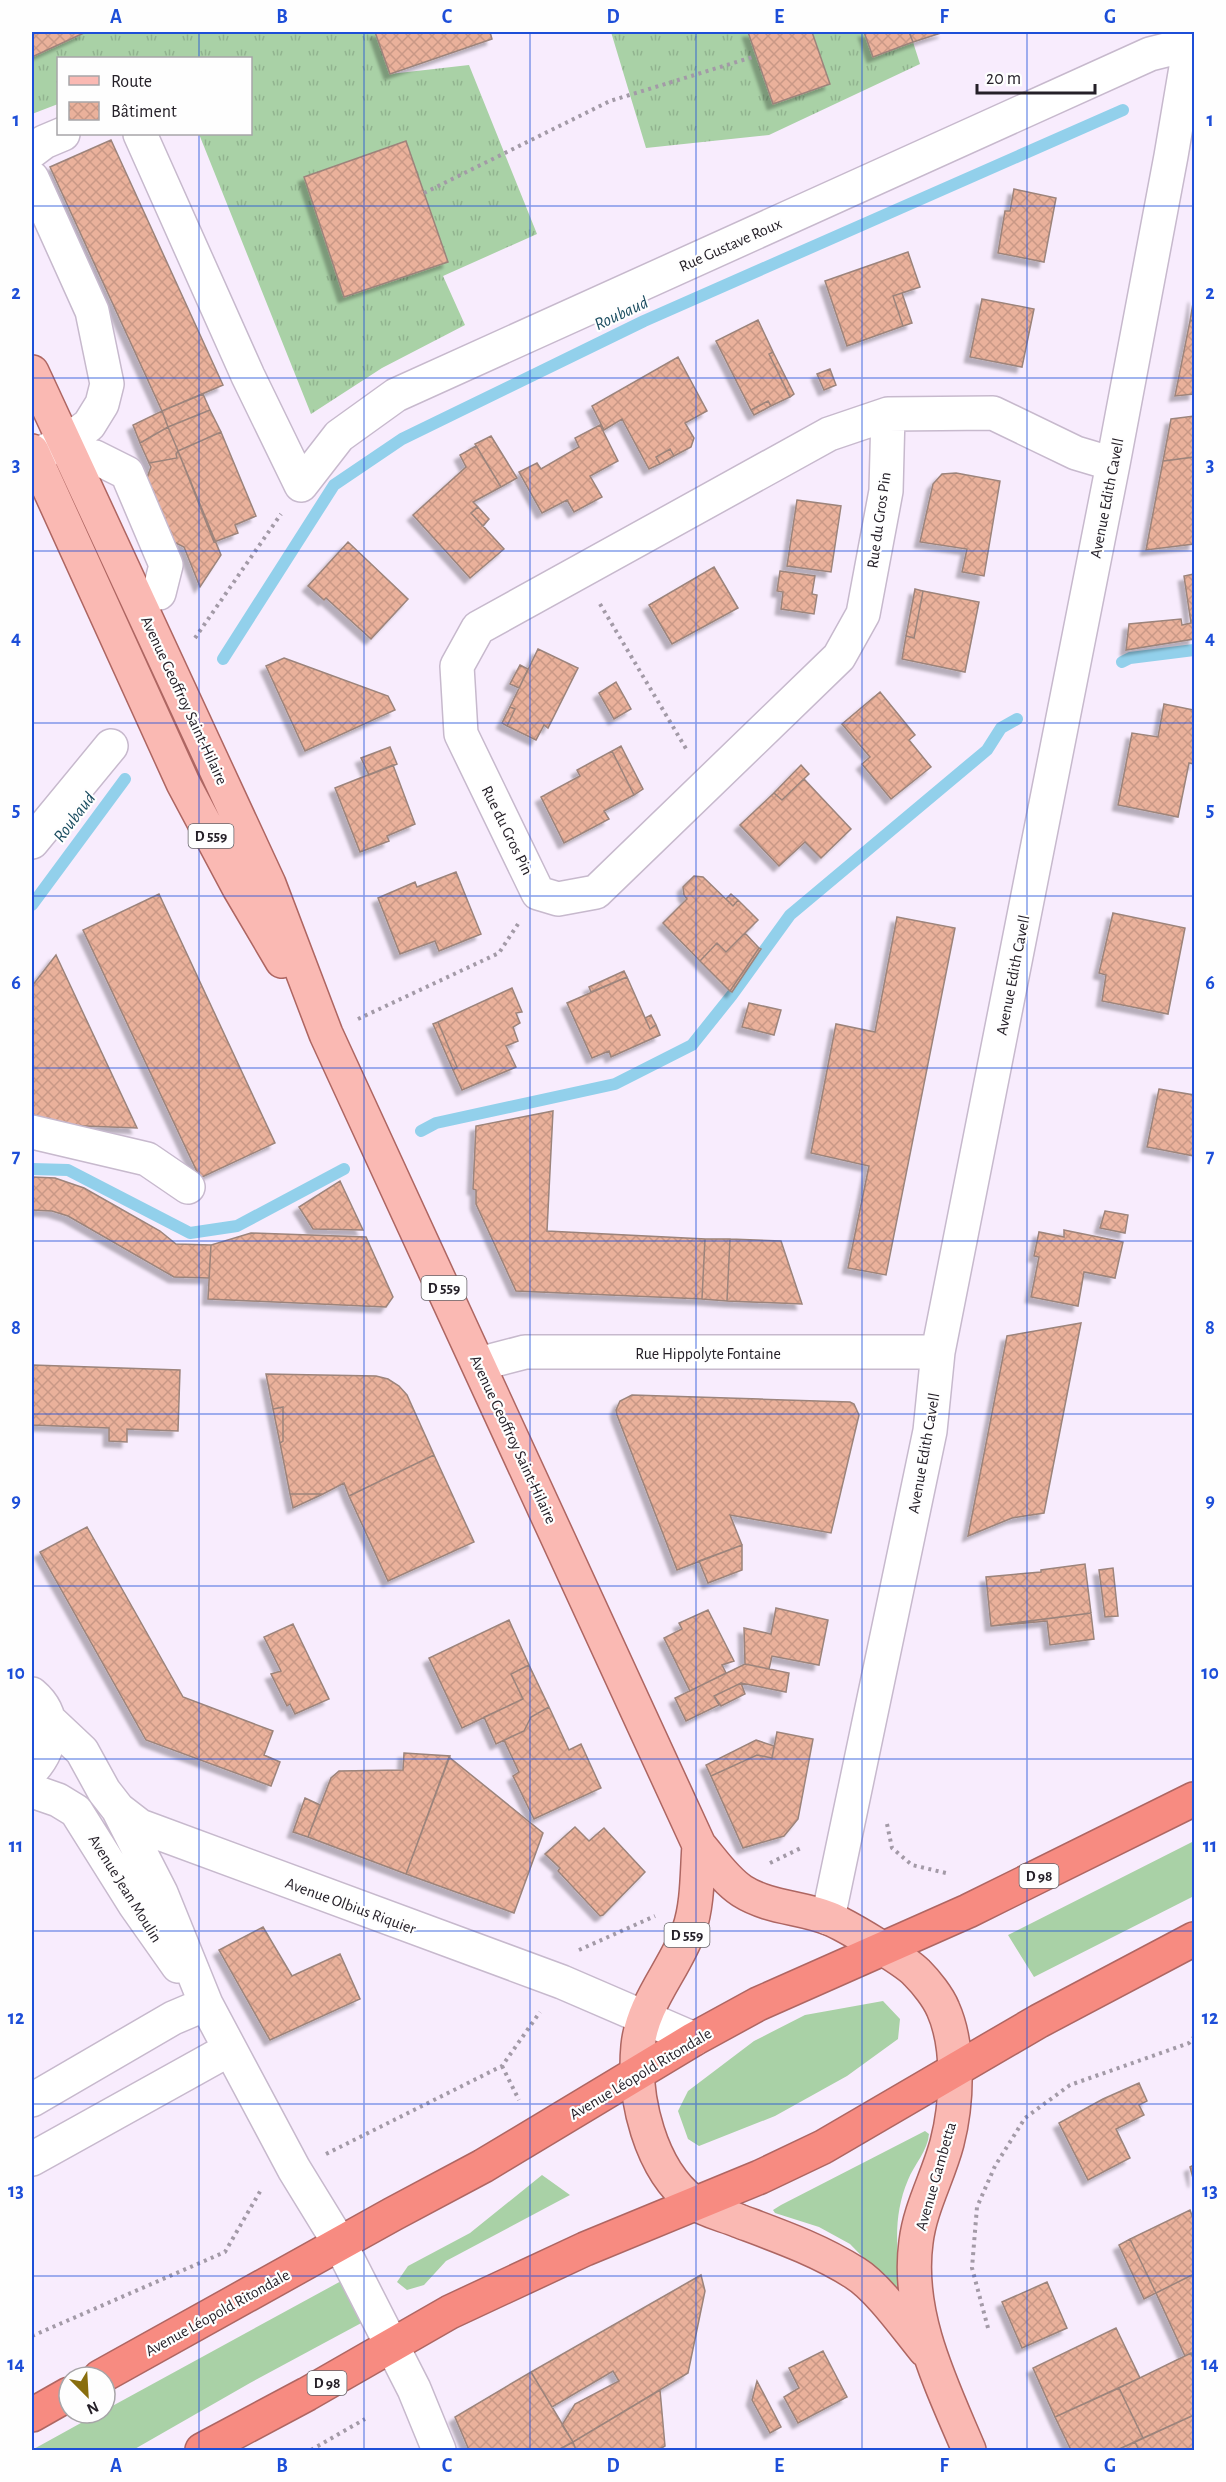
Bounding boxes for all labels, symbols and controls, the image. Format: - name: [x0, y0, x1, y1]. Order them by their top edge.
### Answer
- text: A: [110, 7, 122, 27]
- text: B: [276, 7, 288, 27]
- text: C: [442, 7, 453, 27]
- text: D: [606, 7, 620, 27]
- text: E: [774, 7, 784, 27]
- text: F: [939, 7, 949, 27]
- text: G: [1104, 7, 1116, 27]
- legend: [57, 57, 252, 135]
- scale bar: [977, 57, 1096, 95]
- text: 20 m: [986, 70, 1021, 88]
- text: Route: [111, 73, 152, 91]
- text: Bâtiment: [111, 103, 177, 121]
- text: 1: [12, 110, 20, 130]
- text: 1: [1206, 110, 1214, 130]
- street label: Rue Gustave Roux: [677, 215, 784, 275]
- text: 2: [11, 283, 21, 303]
- text: 2: [1205, 283, 1215, 303]
- water label: Roubaud: [592, 294, 651, 334]
- street label: Avenue Edith Cavell: [1087, 437, 1126, 560]
- text: 3: [12, 455, 20, 475]
- text: 3: [1206, 455, 1214, 475]
- street label: Rue du Gros Pin: [864, 471, 894, 569]
- street label: Avenue Geoffroy Saint-Hilaire: [137, 614, 230, 788]
- text: 4: [11, 628, 21, 648]
- text: 4: [1205, 628, 1215, 648]
- street label: Rue du Gros Pin: [479, 783, 536, 878]
- water label: Roubaud: [50, 789, 99, 846]
- text: 5: [12, 800, 20, 820]
- text: 5: [1206, 800, 1214, 820]
- road number: D 559: [188, 824, 234, 848]
- street label: Avenue Edith Cavell: [993, 914, 1032, 1037]
- text: 6: [11, 973, 21, 993]
- text: 6: [1205, 973, 1215, 993]
- text: 7: [12, 1146, 21, 1166]
- text: 7: [1206, 1146, 1215, 1166]
- road number: D 559: [422, 1276, 466, 1300]
- text: 8: [11, 1318, 21, 1338]
- text: 8: [1205, 1318, 1215, 1338]
- street label: Rue Hippolyte Fontaine: [635, 1346, 781, 1363]
- street label: Avenue Geoffroy Saint-Hilaire: [466, 1353, 559, 1527]
- street label: Avenue Edith Cavell: [906, 1392, 942, 1515]
- text: 9: [11, 1491, 21, 1511]
- text: 9: [1205, 1491, 1215, 1511]
- text: 10: [7, 1663, 25, 1683]
- text: 10: [1201, 1663, 1219, 1683]
- street label: Avenue Jean Moulin: [86, 1832, 165, 1945]
- text: 11: [9, 1836, 23, 1856]
- text: 11: [1203, 1836, 1217, 1856]
- road number: D 98: [1020, 1864, 1058, 1888]
- street label: Avenue Olbius Riquier: [283, 1875, 419, 1937]
- road number: D 559: [664, 1923, 710, 1947]
- text: 12: [8, 2008, 24, 2028]
- text: 12: [1202, 2008, 1218, 2028]
- street label: Avenue Léopold Ritondale: [567, 2025, 714, 2123]
- street label: Avenue Gambetta: [913, 2120, 959, 2232]
- text: 13: [8, 2181, 24, 2201]
- text: 13: [1202, 2181, 1218, 2201]
- street label: Avenue Léopold Ritondale: [143, 2267, 292, 2359]
- text: 14: [7, 2354, 25, 2374]
- text: 14: [1201, 2354, 1219, 2374]
- north arrow: [57, 2365, 117, 2425]
- road number: D 98: [308, 2371, 346, 2395]
- text: N: [84, 2398, 101, 2417]
- text: A: [110, 2456, 122, 2476]
- text: B: [276, 2456, 288, 2476]
- text: C: [442, 2456, 453, 2476]
- text: D: [606, 2456, 620, 2476]
- text: E: [774, 2456, 784, 2476]
- text: F: [939, 2456, 949, 2476]
- text: G: [1104, 2456, 1116, 2476]

